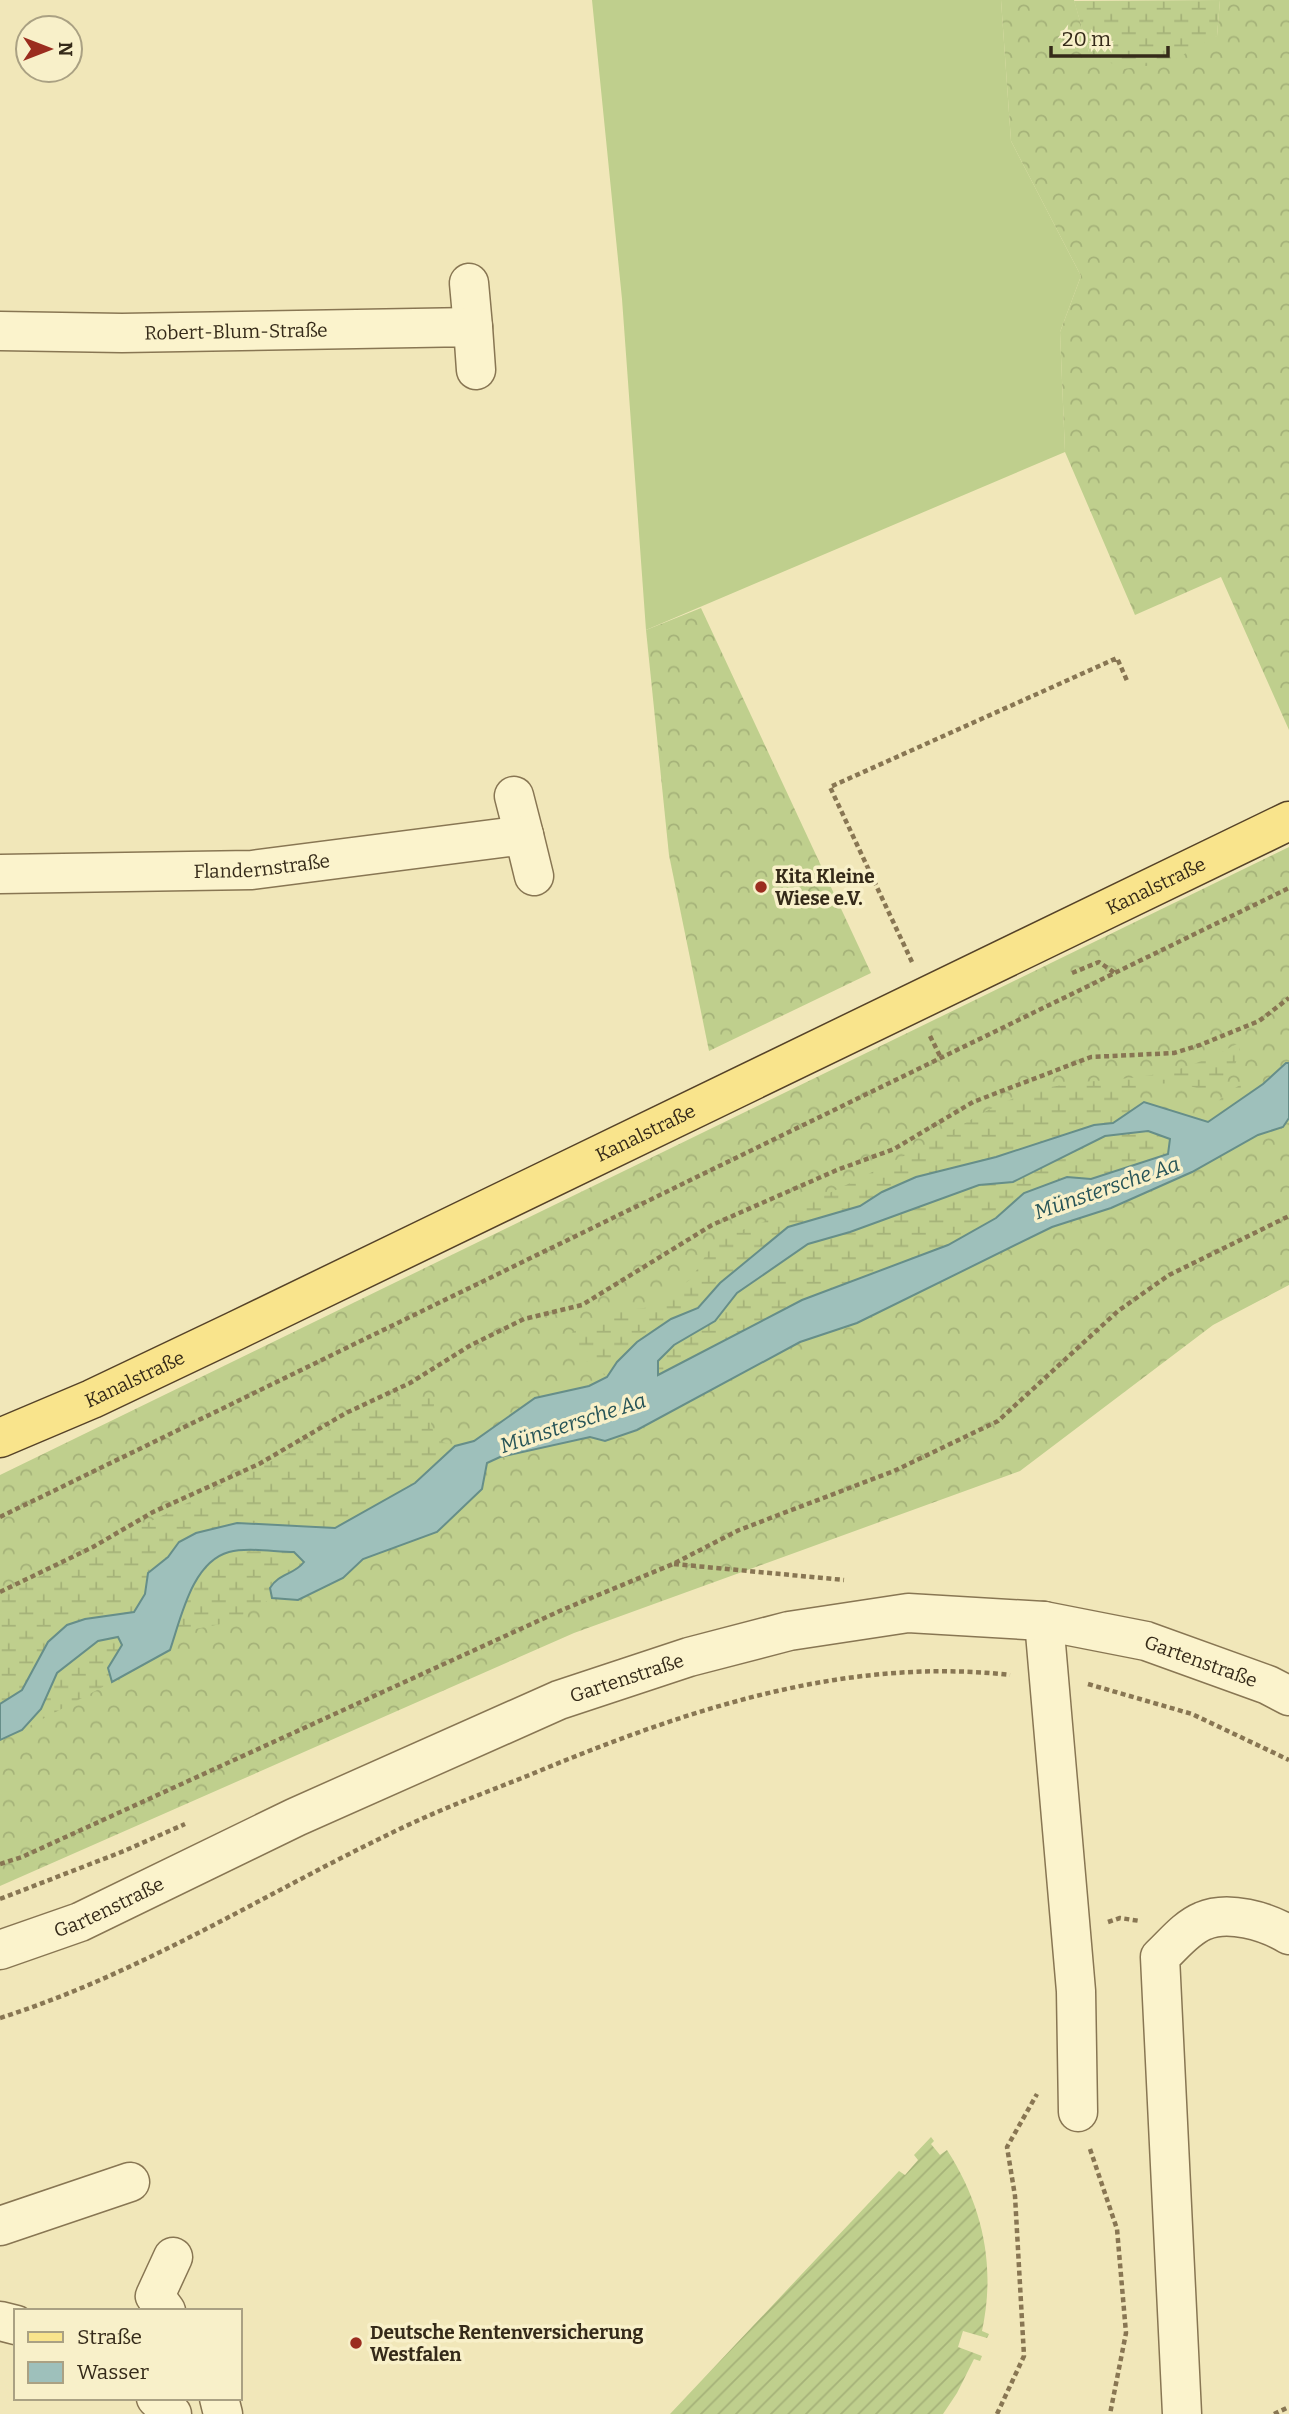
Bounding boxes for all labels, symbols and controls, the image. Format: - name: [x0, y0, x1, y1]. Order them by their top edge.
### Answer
- north arrow: [14, 14, 84, 84]
- scale bar: [1051, 14, 1168, 58]
- text: 20 m: [1062, 26, 1111, 52]
- text: N: [54, 42, 77, 57]
- street label: Robert-Blum-Straße: [144, 318, 328, 345]
- street label: Flandernstraße: [193, 849, 331, 883]
- street label: Kanalstraße: [1102, 852, 1209, 920]
- place label: Kita Kleine Wiese e.V.: [775, 865, 875, 910]
- marker: Kita Kleine Wiese e.V.: [753, 879, 769, 895]
- street label: Kanalstraße: [592, 1099, 699, 1167]
- water label: Münstersche Aa: [1031, 1151, 1183, 1225]
- street label: Kanalstraße: [81, 1346, 188, 1413]
- water label: Münstersche Aa: [497, 1387, 649, 1459]
- street label: Gartenstraße: [1141, 1630, 1260, 1692]
- street label: Gartenstraße: [567, 1649, 687, 1708]
- street label: Gartenstraße: [51, 1872, 168, 1942]
- legend: [14, 2309, 242, 2400]
- place label: Deutsche Rentenversicherung Westfalen: [370, 2321, 643, 2366]
- text: Straße: [77, 2324, 142, 2350]
- marker: Deutsche Rentenversicherung Westfalen: [348, 2335, 364, 2351]
- text: Wasser: [77, 2359, 149, 2385]

